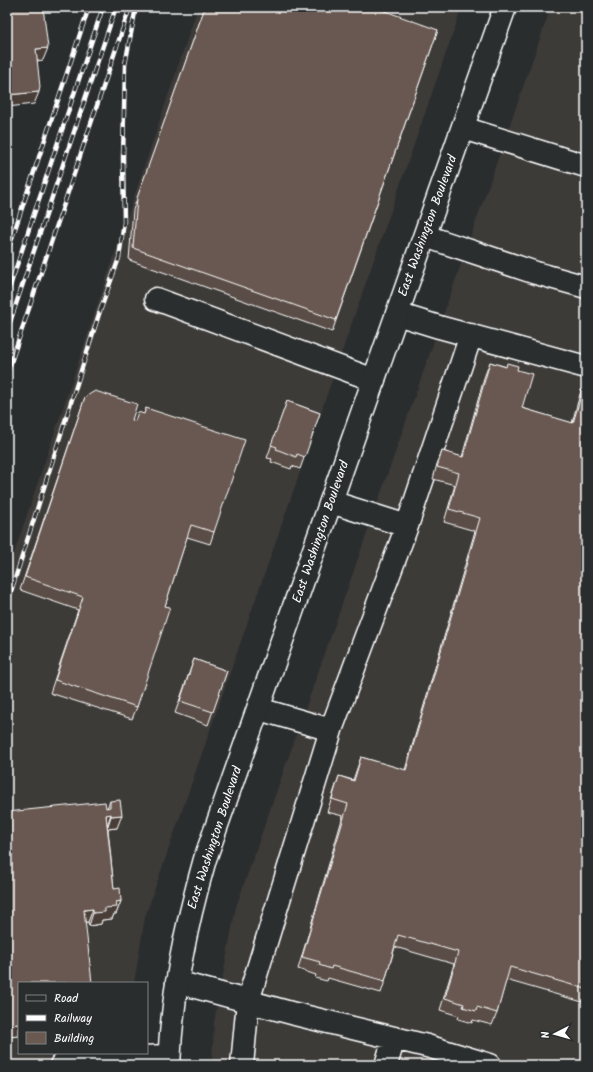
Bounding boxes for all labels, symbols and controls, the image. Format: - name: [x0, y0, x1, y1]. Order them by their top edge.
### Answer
- street label: East Washington Boulevard: [393, 152, 464, 300]
- street label: East Washington Boulevard: [287, 457, 355, 606]
- street label: East Washington Boulevard: [182, 763, 248, 912]
- legend: [18, 982, 148, 1054]
- text: Road: [54, 989, 79, 1008]
- text: Railway: [54, 1009, 92, 1028]
- north arrow: [535, 1014, 575, 1054]
- text: Building: [54, 1029, 94, 1048]
- text: N: [537, 1030, 555, 1039]

